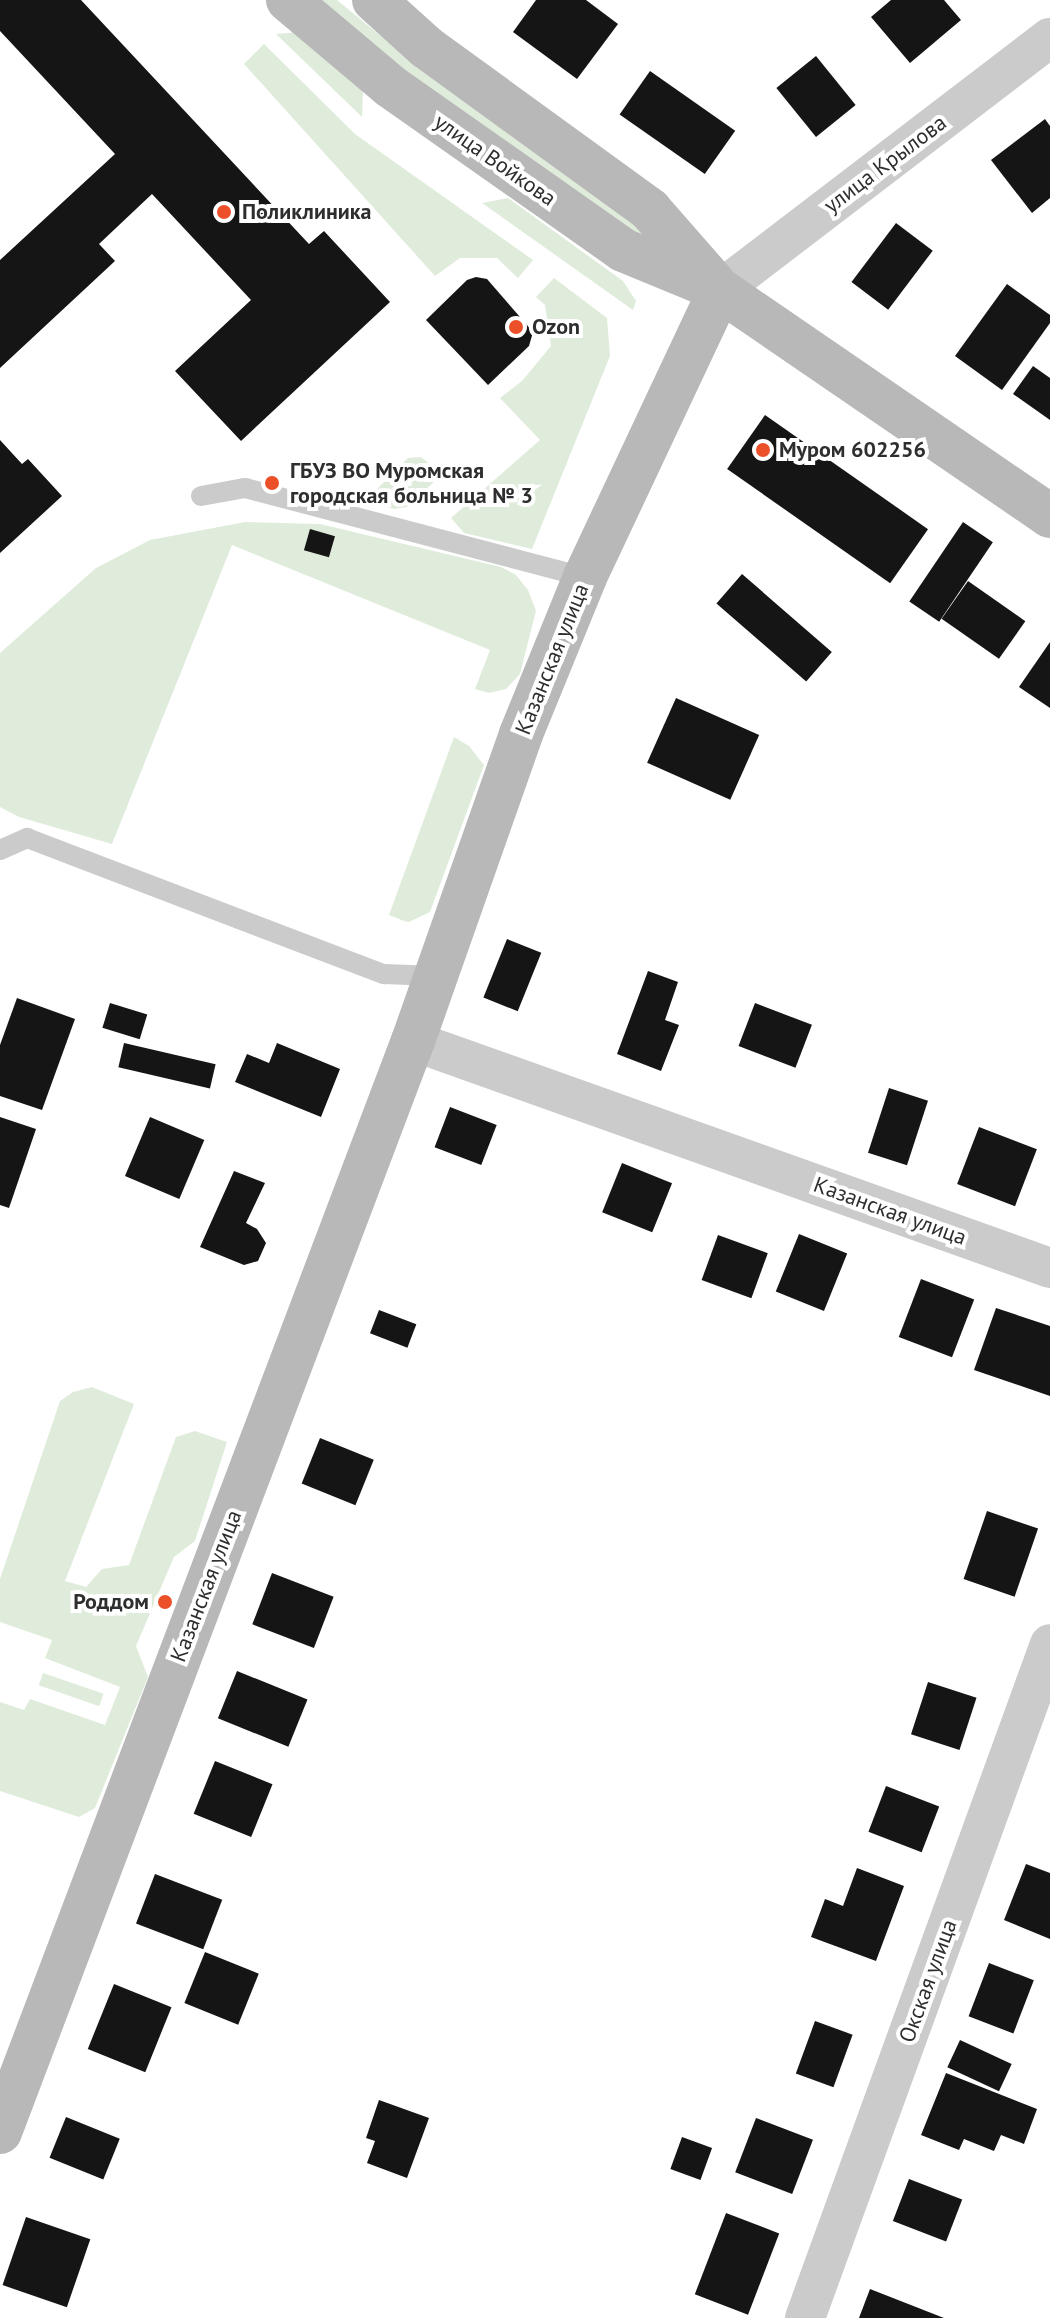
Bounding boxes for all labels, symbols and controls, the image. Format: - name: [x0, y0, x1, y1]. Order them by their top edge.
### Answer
- street label: улица Войкова: [429, 108, 561, 212]
- street label: улица Крылова: [819, 109, 951, 219]
- place label: Поликлиника: [242, 199, 371, 225]
- marker: Поликлиника: [213, 201, 235, 223]
- place label: Ozon: [532, 314, 580, 340]
- marker: Ozon: [507, 318, 525, 336]
- place label: Муром 602256: [779, 437, 926, 463]
- marker: Муром 602256: [754, 441, 772, 459]
- place label: ГБУЗ ВО Муромская городская больница № 3: [290, 457, 533, 508]
- marker: ГБУЗ ВО Муромская городская больница № 3: [261, 472, 283, 494]
- street label: Казанская улица: [510, 580, 594, 738]
- street label: Казанская улица: [810, 1171, 970, 1251]
- street label: Казанская улица: [165, 1506, 247, 1666]
- place label: Роддом: [73, 1589, 149, 1615]
- marker: Роддом: [156, 1593, 174, 1611]
- street label: Окская улица: [894, 1916, 962, 2046]

